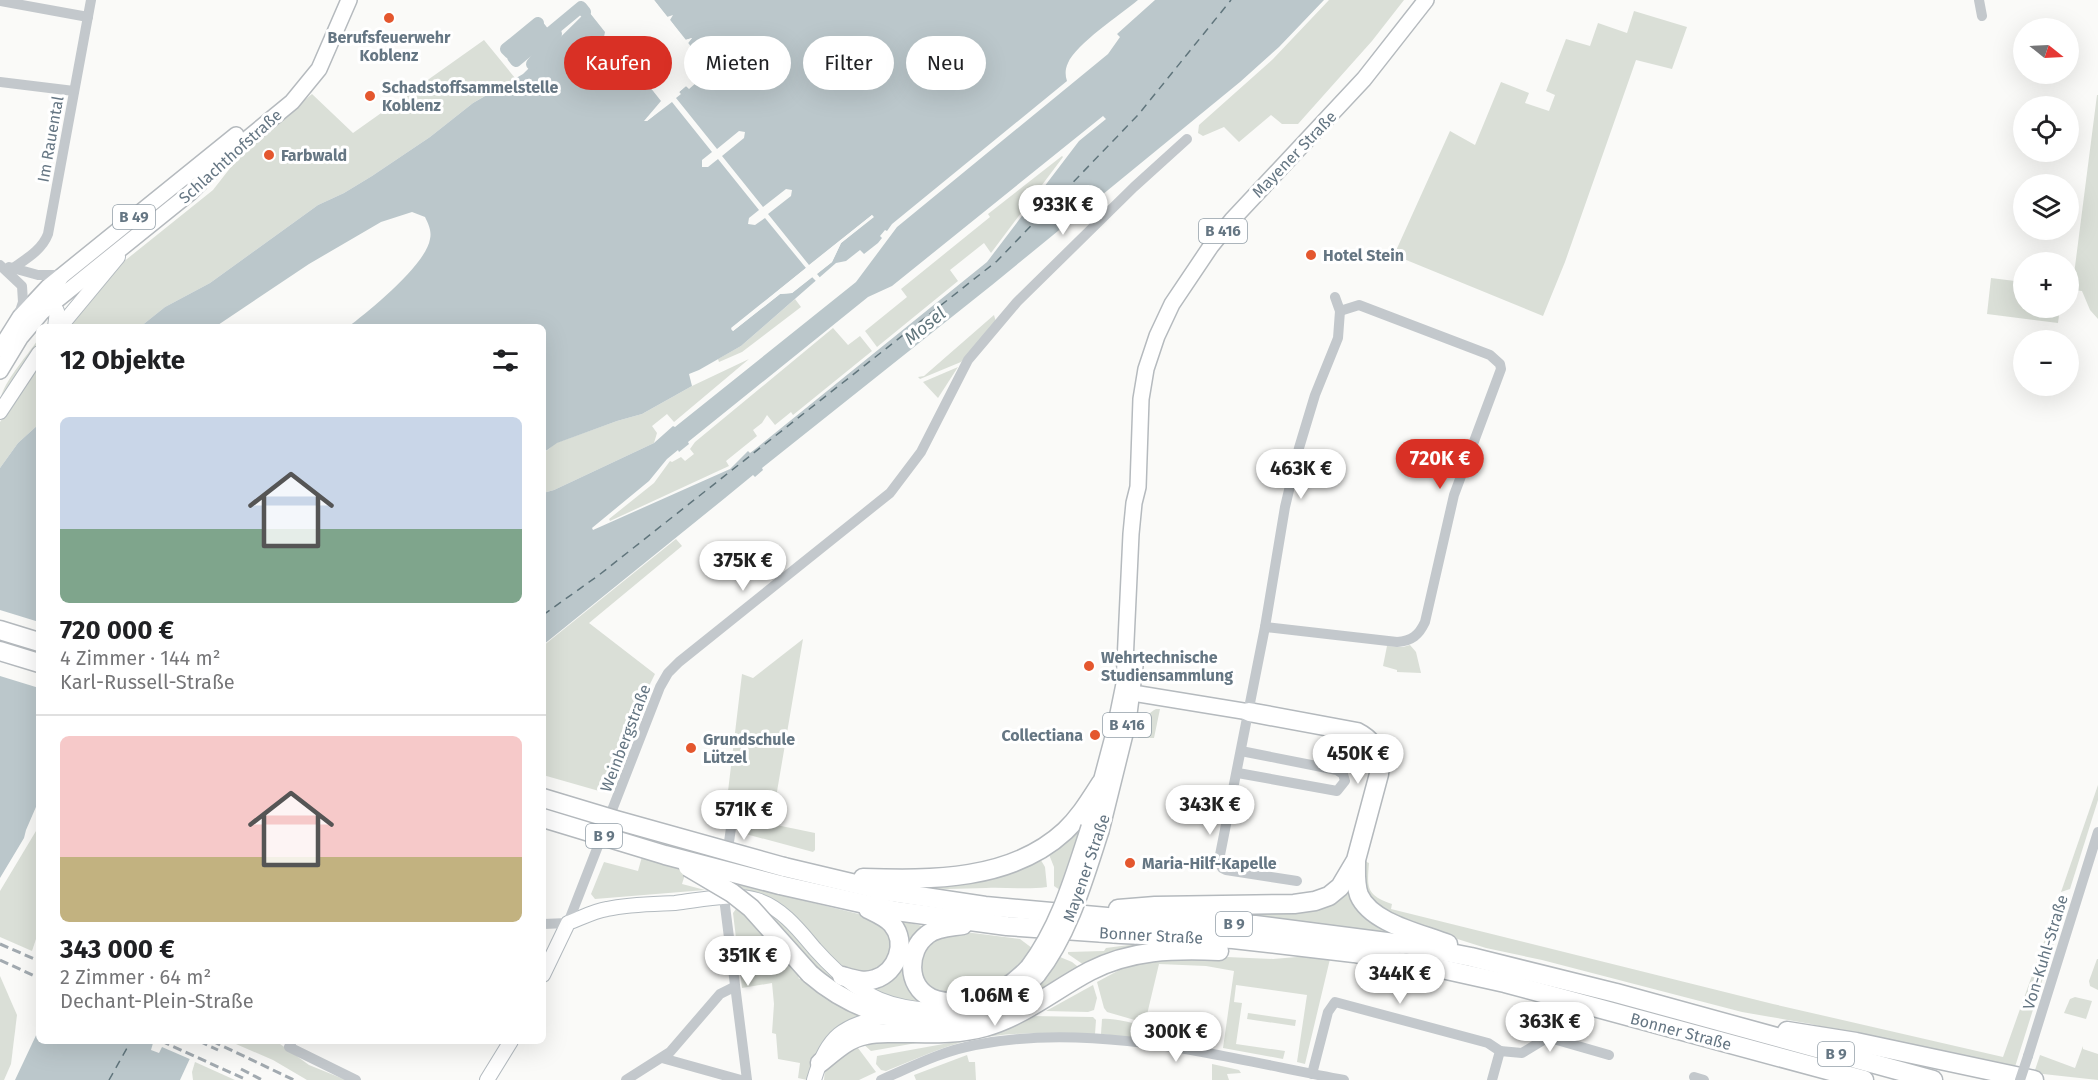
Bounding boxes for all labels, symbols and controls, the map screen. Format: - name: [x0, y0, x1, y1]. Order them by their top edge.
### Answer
- marker: Berufsfeuerwehr Koblenz: [382, 11, 396, 25]
- north arrow: [2013, 18, 2079, 84]
- map controls: [2013, 18, 2079, 396]
- place label: Berufsfeuerwehr Koblenz: [328, 28, 451, 65]
- chip: Kaufen: [564, 36, 672, 90]
- chip: Mieten: [684, 36, 791, 90]
- chip: Filter: [803, 36, 894, 90]
- chip: Neu: [906, 36, 986, 90]
- place label: Schadstoffsammelstelle Koblenz: [382, 78, 559, 115]
- marker: Schadstoffsammelstelle Koblenz: [363, 89, 377, 103]
- street label: Im Rauental: [34, 94, 67, 184]
- button: locate: [2013, 96, 2079, 162]
- street label: Schlachthofstraße: [175, 105, 286, 207]
- street label: Mayener Straße: [1248, 107, 1340, 202]
- place label: Farbwald: [281, 146, 347, 165]
- marker: Farbwald: [262, 148, 276, 162]
- button: layers: [2013, 174, 2079, 240]
- pin: 933K €: [1014, 185, 1112, 236]
- text: 933K €: [1033, 192, 1093, 216]
- road number: B 49: [113, 205, 155, 229]
- road number: B 416: [1199, 219, 1247, 243]
- place label: Hotel Stein: [1323, 246, 1404, 265]
- marker: Hotel Stein: [1304, 248, 1318, 262]
- button: +: [2013, 252, 2079, 318]
- water label: Mosel: [900, 303, 950, 349]
- button: −: [2013, 330, 2079, 396]
- icon: filters: [489, 344, 522, 377]
- text: 12 Objekte: [60, 345, 185, 376]
- pin: 720K €: [1391, 439, 1489, 490]
- text: 720K €: [1410, 446, 1470, 470]
- pin: 463K €: [1252, 449, 1350, 500]
- icon: home: [237, 456, 345, 564]
- text: 463K €: [1270, 456, 1332, 480]
- pin: 375K €: [694, 541, 792, 592]
- text: 375K €: [713, 548, 773, 572]
- text: 720 000 €: [60, 615, 174, 646]
- text: 4 Zimmer · 144 m²: [60, 646, 221, 670]
- place label: Wehrtechnische Studiensammlung: [1101, 648, 1233, 685]
- marker: Wehrtechnische Studiensammlung: [1082, 659, 1096, 673]
- text: Karl-Russell-Straße: [60, 670, 235, 694]
- street label: Weinbergstraße: [596, 682, 655, 795]
- road number: B 416: [1103, 713, 1151, 737]
- place label: Collectiana: [1001, 726, 1083, 745]
- marker: Collectiana: [1088, 728, 1102, 742]
- place label: Grundschule Lützel: [703, 730, 795, 767]
- pin: 450K €: [1309, 734, 1407, 785]
- marker: Grundschule Lützel: [684, 741, 698, 755]
- text: 450K €: [1327, 741, 1389, 765]
- icon: home: [237, 775, 345, 883]
- pin: 343K €: [1161, 785, 1259, 836]
- pin: 571K €: [695, 790, 793, 841]
- text: 343K €: [1180, 792, 1240, 816]
- text: 571K €: [715, 797, 773, 821]
- street label: Mayener Straße: [1059, 812, 1114, 925]
- road number: B 9: [586, 824, 622, 848]
- place label: Maria-Hilf-Kapelle: [1142, 854, 1277, 873]
- marker: Maria-Hilf-Kapelle: [1123, 856, 1137, 870]
- street label: Von-Kuhl-Straße: [2019, 892, 2072, 1012]
- road number: B 9: [1216, 912, 1252, 936]
- street label: Bonner Straße: [1099, 923, 1203, 948]
- text: 343 000 €: [60, 934, 175, 965]
- pin: 351K €: [699, 936, 797, 987]
- text: 351K €: [719, 943, 777, 967]
- pin: 344K €: [1351, 954, 1449, 1005]
- text: 344K €: [1369, 961, 1431, 985]
- text: 2 Zimmer · 64 m²: [60, 965, 211, 989]
- pin: 1.06M €: [940, 976, 1050, 1027]
- text: 1.06M €: [960, 983, 1030, 1007]
- text: Dechant-Plein-Straße: [60, 989, 254, 1013]
- pin: 363K €: [1501, 1002, 1599, 1053]
- text: 363K €: [1519, 1009, 1581, 1033]
- street label: Bonner Straße: [1628, 1009, 1734, 1054]
- pin: 300K €: [1127, 1012, 1225, 1063]
- text: 300K €: [1144, 1019, 1208, 1043]
- road number: B 9: [1818, 1042, 1854, 1066]

